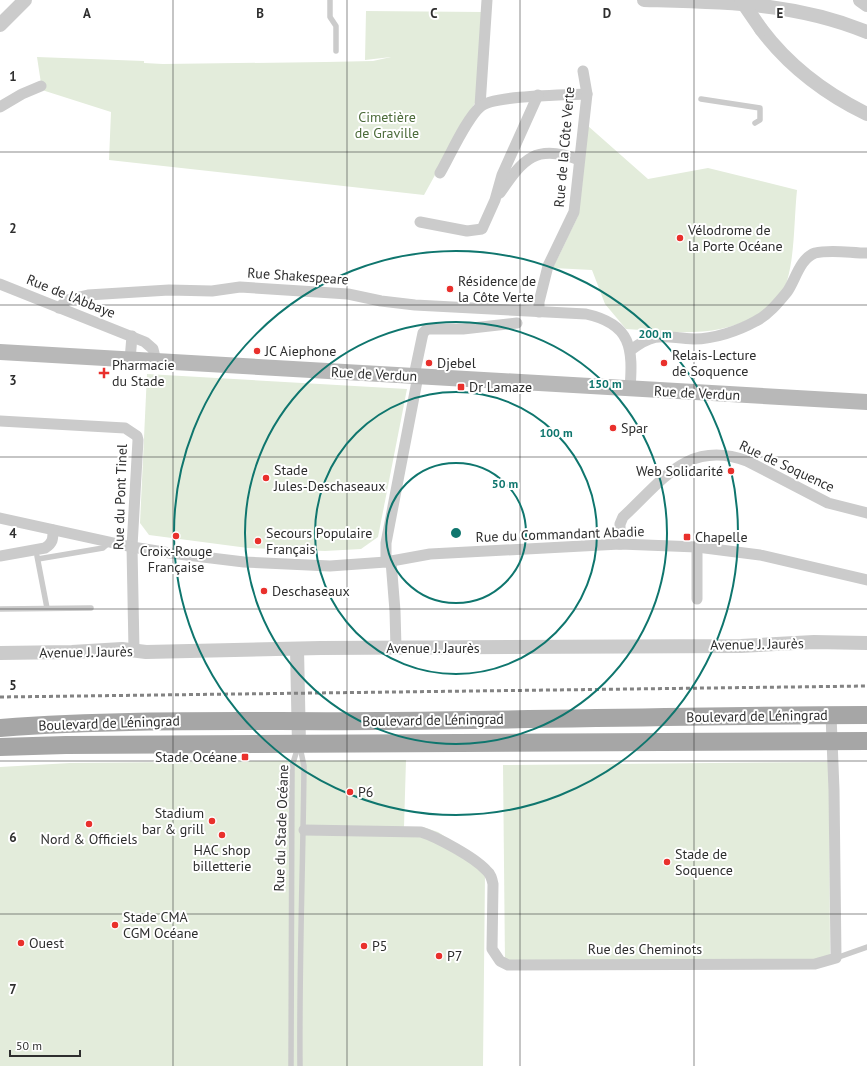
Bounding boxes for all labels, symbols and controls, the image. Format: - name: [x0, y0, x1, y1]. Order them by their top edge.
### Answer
- text: A: [83, 5, 91, 22]
- text: B: [256, 5, 264, 22]
- text: C: [430, 5, 438, 22]
- text: D: [603, 5, 611, 22]
- text: E: [777, 5, 784, 22]
- text: 1: [9, 68, 17, 85]
- street label: Rue de la Côte Verte: [550, 86, 578, 208]
- park label: Cimetière de Graville: [355, 108, 419, 142]
- text: 2: [9, 220, 17, 237]
- place label: Vélodrome de la Porte Océane: [687, 221, 783, 255]
- marker: Vélodrome de la Porte Océane: [675, 233, 685, 243]
- street label: Rue Shakespeare: [247, 263, 349, 289]
- street label: Rue de l'Abbaye: [24, 270, 118, 322]
- place label: Résidence de la Côte Verte: [458, 272, 536, 306]
- marker: Résidence de la Côte Verte: [445, 284, 455, 294]
- text: 200 m: [638, 326, 672, 341]
- place label: JC Aiephone: [264, 342, 336, 360]
- marker: JC Aiephone: [252, 346, 262, 356]
- place label: Relais-Lecture de Soquence: [672, 346, 756, 380]
- place label: Djebel: [437, 354, 476, 372]
- place label: Pharmacie du Stade: [112, 356, 175, 390]
- marker: Djebel: [424, 358, 434, 368]
- marker: Relais-Lecture de Soquence: [659, 358, 669, 368]
- street label: Rue de Verdun: [330, 363, 418, 385]
- marker: Pharmacie du Stade: [99, 368, 109, 378]
- text: 3: [9, 372, 17, 389]
- text: 150 m: [588, 376, 622, 391]
- place label: Dr Lamaze: [469, 378, 532, 396]
- marker: Dr Lamaze: [456, 382, 466, 392]
- street label: Rue de Verdun: [653, 382, 741, 404]
- place label: Spar: [621, 419, 648, 437]
- marker: Spar: [608, 423, 618, 433]
- text: 100 m: [539, 425, 573, 440]
- street label: Rue de Soquence: [737, 436, 837, 496]
- street label: Rue du Pont Tinel: [109, 444, 131, 550]
- place label: Stade Jules-Deschaseaux: [273, 461, 386, 495]
- place label: Web Solidarité: [636, 462, 723, 480]
- marker: Web Solidarité: [726, 466, 736, 476]
- marker: Stade Jules-Deschaseaux: [261, 473, 271, 483]
- text: 50 m: [492, 476, 518, 491]
- street label: Rue du Commandant Abadie: [475, 522, 645, 546]
- place label: Secours Populaire Français: [266, 524, 372, 558]
- text: 4: [9, 525, 17, 542]
- centre of rings: [449, 526, 463, 540]
- place label: Chapelle: [695, 528, 748, 546]
- marker: Croix-Rouge Française: [171, 531, 181, 541]
- marker: Chapelle: [682, 532, 692, 542]
- marker: Secours Populaire Français: [253, 536, 263, 546]
- place label: Croix-Rouge Française: [140, 542, 212, 576]
- place label: Deschaseaux: [272, 582, 350, 600]
- marker: Deschaseaux: [259, 586, 269, 596]
- street label: Avenue J. Jaurès: [710, 634, 804, 654]
- street label: Avenue J. Jaurès: [386, 639, 480, 657]
- street label: Avenue J. Jaurès: [39, 642, 133, 662]
- text: 5: [9, 677, 17, 694]
- street label: Boulevard de Léningrad: [686, 706, 828, 726]
- street label: Boulevard de Léningrad: [362, 710, 504, 730]
- street label: Boulevard de Léningrad: [38, 712, 180, 734]
- place label: Stade Océane: [155, 748, 237, 766]
- marker: Stade Océane: [240, 752, 250, 762]
- street label: Rue du Stade Océane: [270, 764, 292, 892]
- place label: P6: [358, 783, 373, 801]
- marker: P6: [345, 787, 355, 797]
- place label: Stadium bar & grill: [142, 804, 204, 838]
- marker: Stadium bar & grill: [207, 816, 217, 826]
- marker: Nord & Officiels: [84, 819, 94, 829]
- text: 6: [9, 829, 17, 846]
- place label: Nord & Officiels: [41, 830, 138, 848]
- marker: HAC shop billetterie: [217, 830, 227, 840]
- place label: HAC shop billetterie: [193, 841, 251, 875]
- place label: Stade de Soquence: [675, 845, 733, 879]
- marker: Stade de Soquence: [662, 857, 672, 867]
- place label: Stade CMA CGM Océane: [123, 908, 198, 942]
- marker: Stade CMA CGM Océane: [110, 920, 120, 930]
- place label: Ouest: [29, 934, 64, 952]
- place label: P5: [372, 937, 387, 955]
- marker: Ouest: [16, 938, 26, 948]
- street label: Rue des Cheminots: [588, 940, 702, 958]
- marker: P5: [359, 941, 369, 951]
- place label: P7: [447, 947, 462, 965]
- marker: P7: [434, 951, 444, 961]
- text: 7: [9, 981, 17, 998]
- scale bar: [10, 1032, 80, 1058]
- text: 50 m: [16, 1038, 42, 1053]

